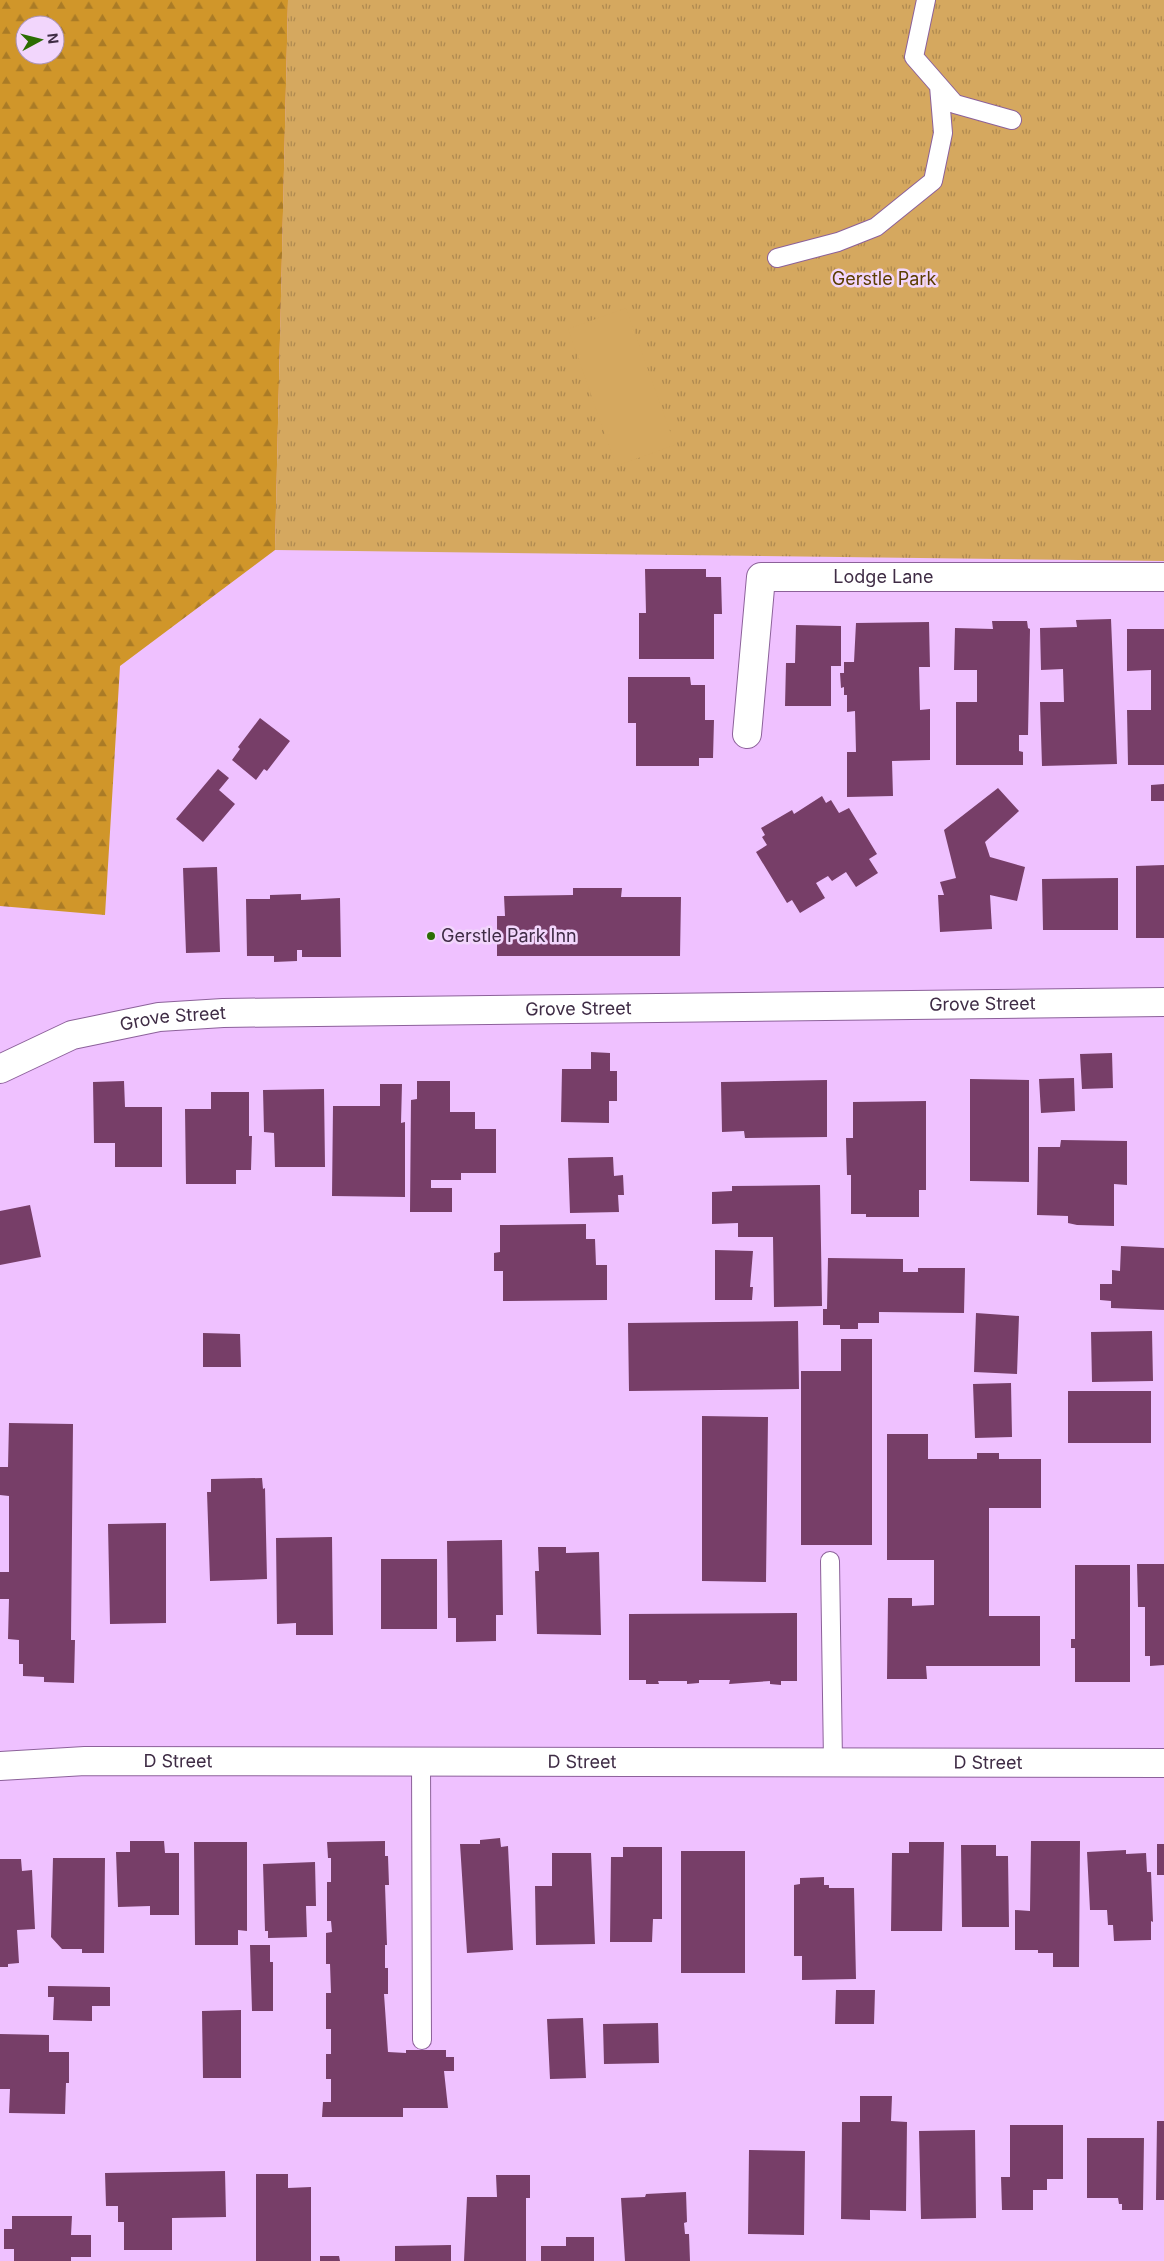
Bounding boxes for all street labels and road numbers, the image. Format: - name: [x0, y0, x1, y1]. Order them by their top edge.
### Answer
- street label: Lodge Lane: [833, 566, 933, 587]
- street label: Grove Street: [929, 993, 1036, 1015]
- street label: Grove Street: [525, 997, 632, 1019]
- street label: Grove Street: [118, 1002, 226, 1035]
- street label: D Street: [143, 1750, 212, 1771]
- street label: D Street: [547, 1751, 616, 1772]
- street label: D Street: [953, 1752, 1022, 1773]

